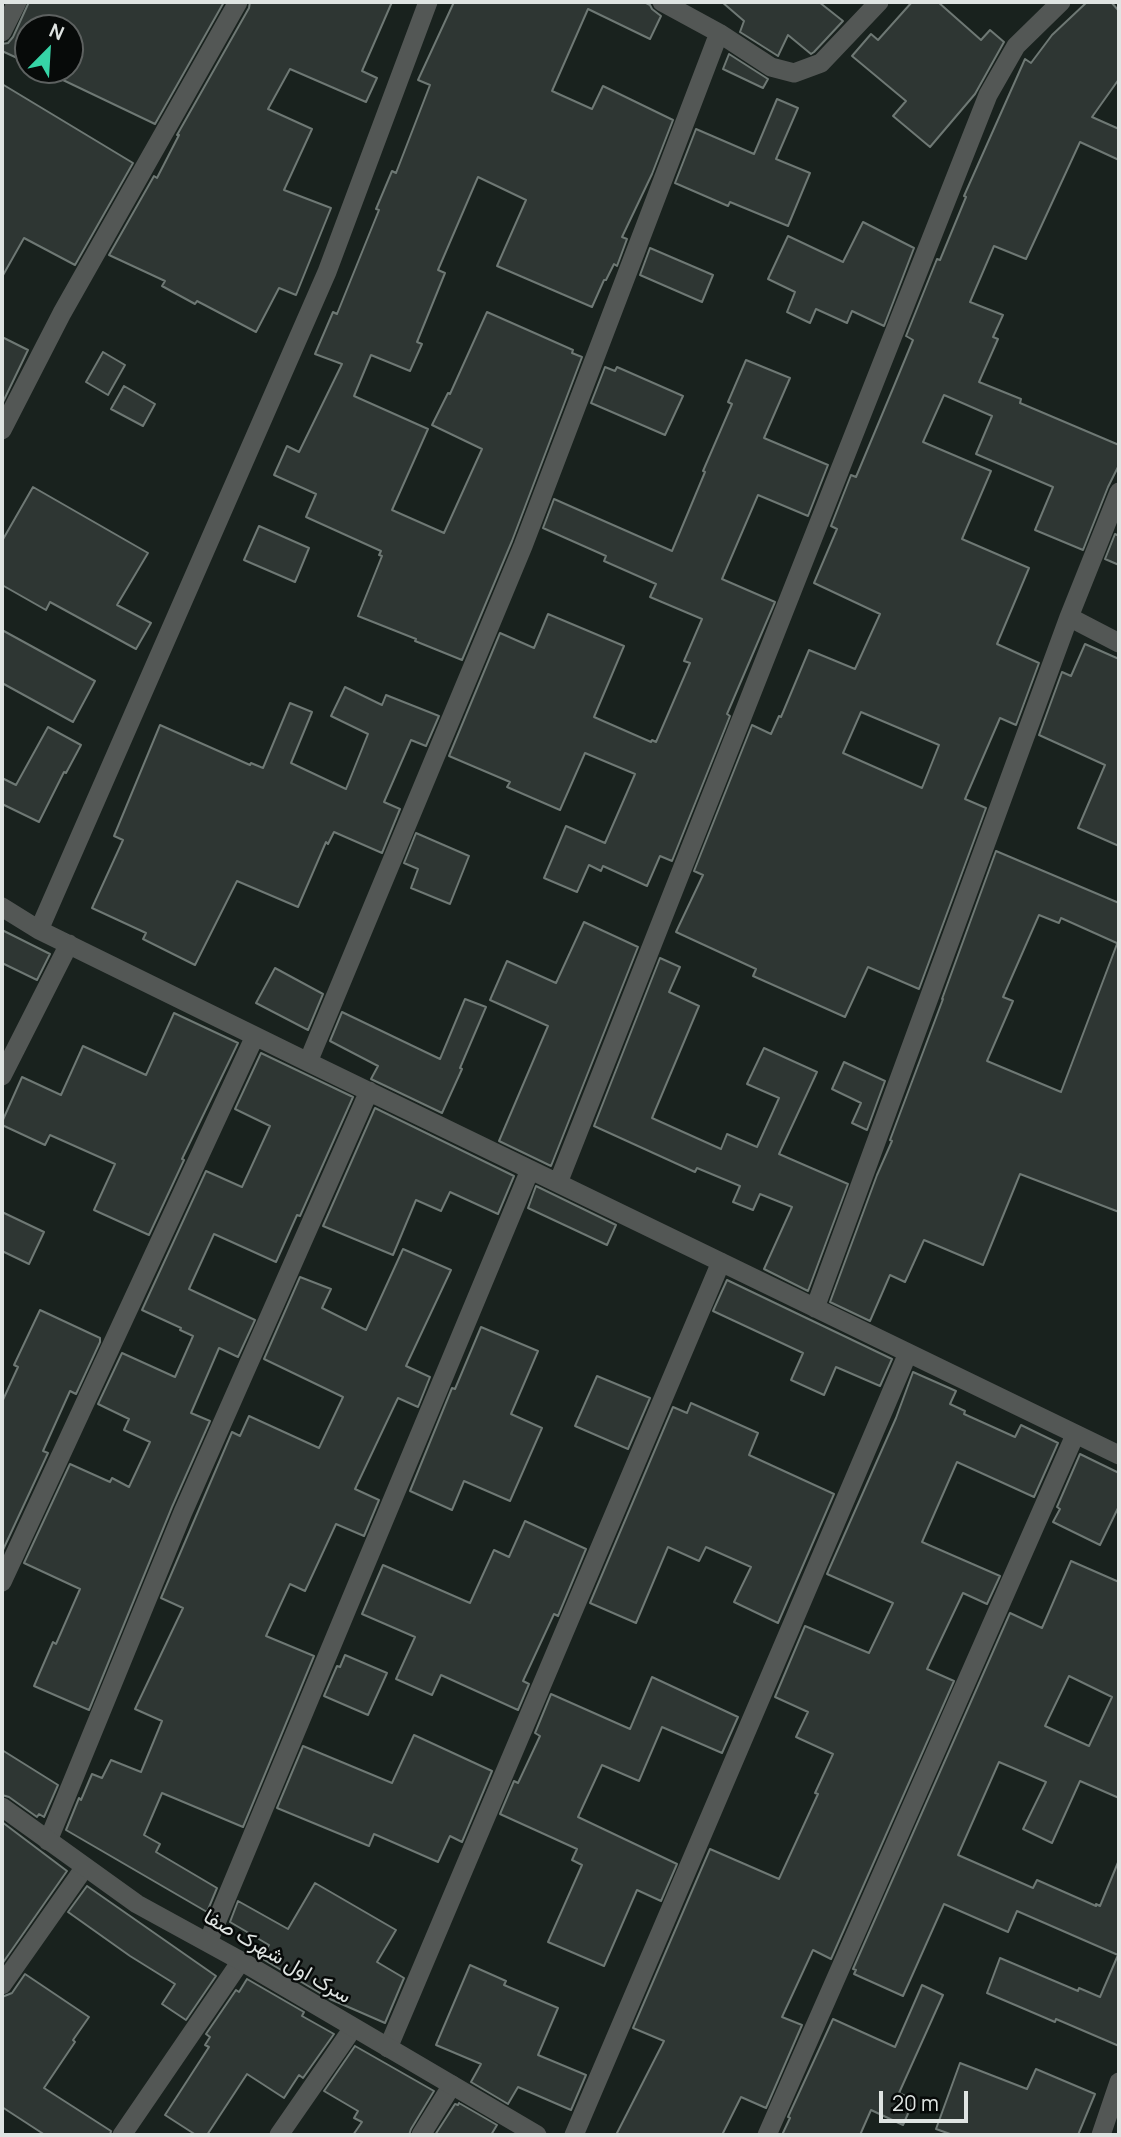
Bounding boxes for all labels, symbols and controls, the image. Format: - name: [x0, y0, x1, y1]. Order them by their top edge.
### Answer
- north arrow: [14, 14, 84, 84]
- text: N: [45, 17, 68, 46]
- street label: سرک اول شهرک صفا: [199, 1904, 355, 2010]
- scale bar: [883, 2078, 972, 2122]
- text: 20 m: [892, 2089, 939, 2117]

